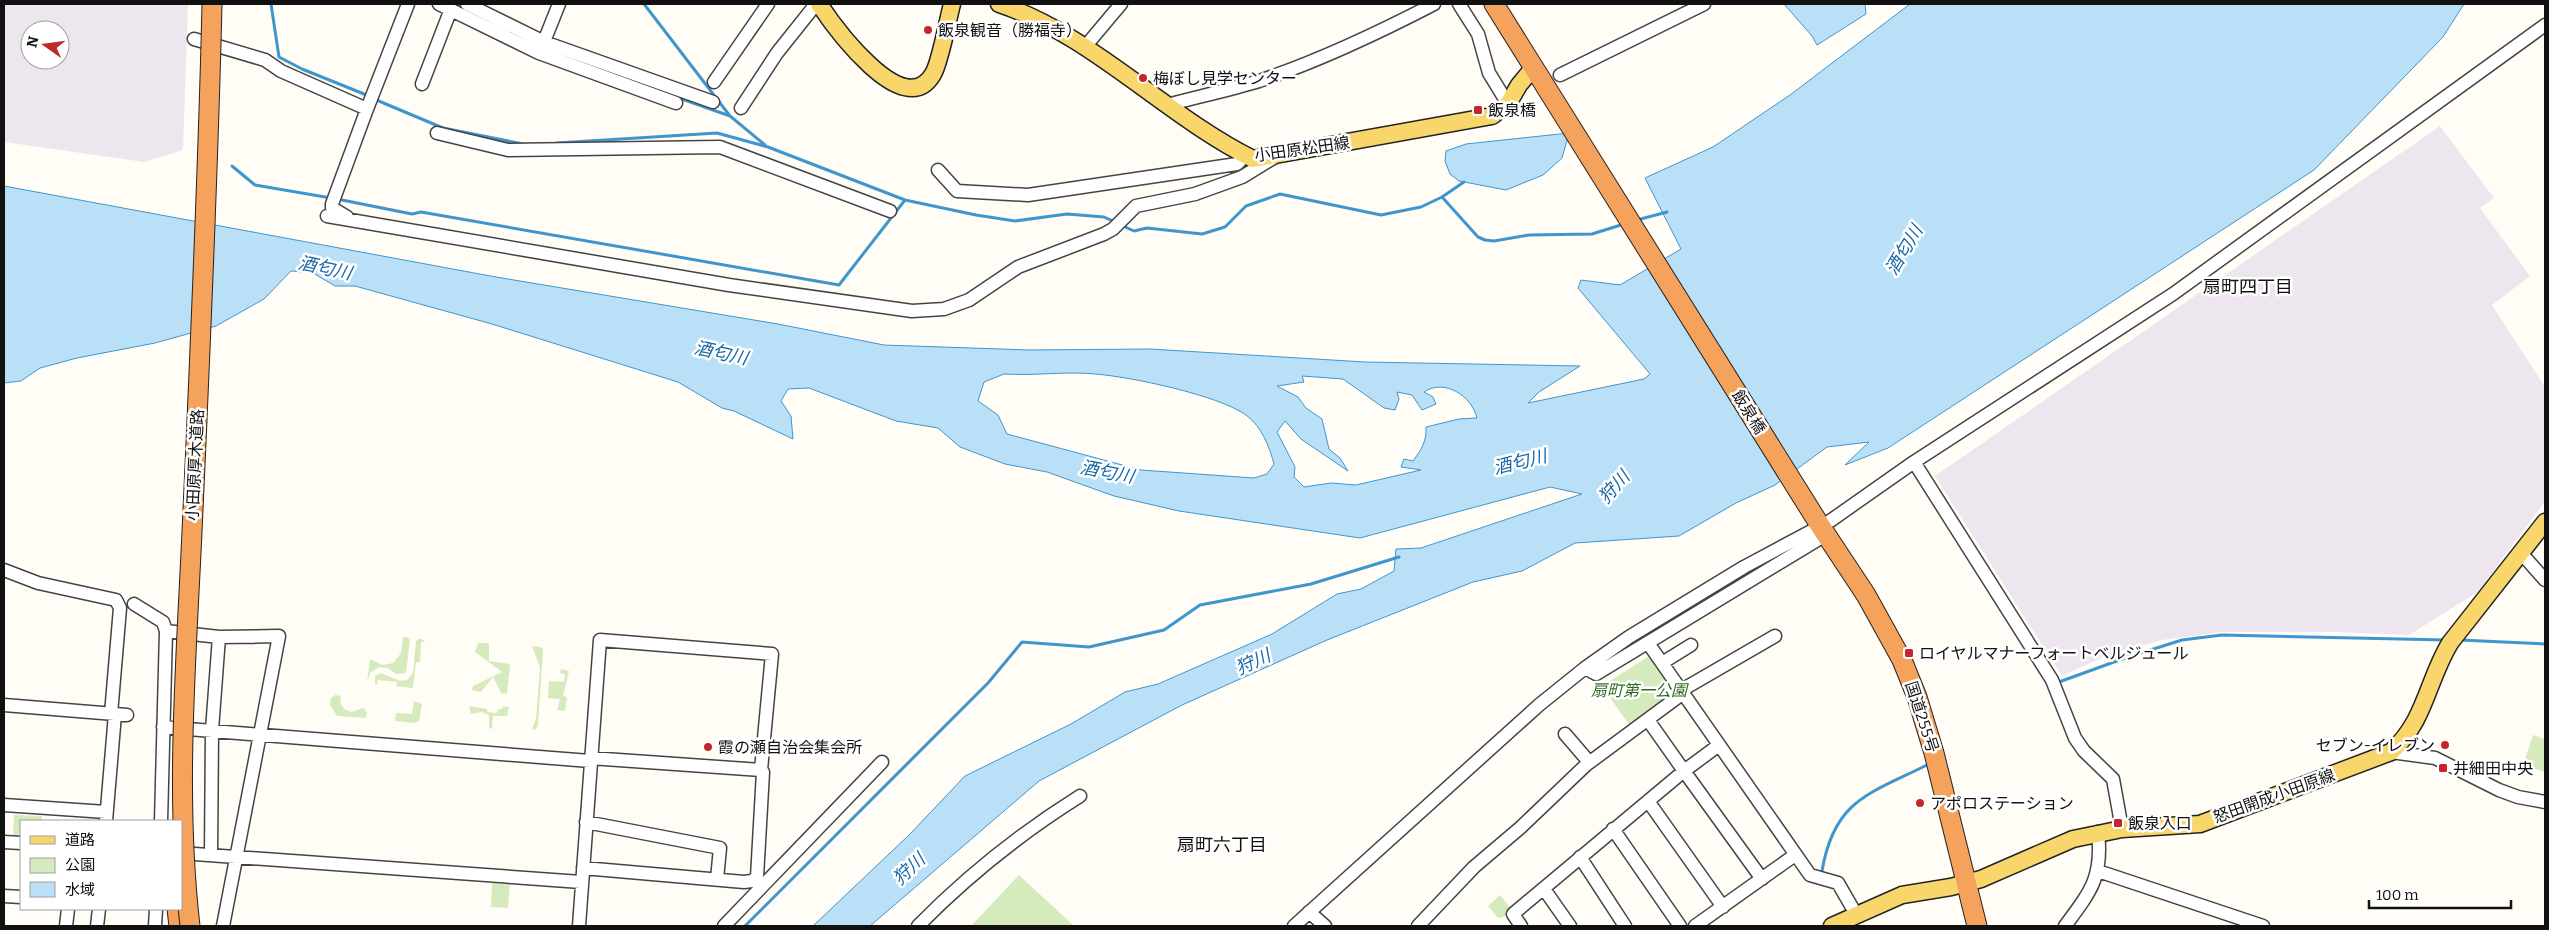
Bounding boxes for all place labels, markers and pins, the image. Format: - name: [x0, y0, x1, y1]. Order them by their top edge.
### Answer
- place label: 飯泉観音（勝福寺）: [938, 21, 1082, 40]
- marker: 飯泉観音（勝福寺）: [922, 24, 934, 36]
- place label: 梅ぼし見学センター: [1153, 69, 1297, 88]
- marker: 梅ぼし見学センター: [1137, 72, 1149, 84]
- place label: 飯泉橋: [1488, 101, 1536, 120]
- marker: 飯泉橋: [1472, 104, 1484, 116]
- place label: ロイヤルマナーフォートベルジュール: [1919, 644, 2188, 663]
- marker: ロイヤルマナーフォートベルジュール: [1903, 647, 1915, 659]
- place label: セブン-イレブン: [2316, 736, 2435, 755]
- place label: 霞の瀬自治会集会所: [718, 738, 862, 757]
- marker: セブン-イレブン: [2439, 739, 2451, 751]
- marker: 霞の瀬自治会集会所: [702, 741, 714, 753]
- place label: 井細田中央: [2453, 759, 2533, 778]
- marker: 井細田中央: [2437, 762, 2449, 774]
- place label: アポロステーション: [1930, 794, 2074, 813]
- marker: アポロステーション: [1914, 797, 1926, 809]
- place label: 飯泉入口: [2128, 814, 2192, 833]
- marker: 飯泉入口: [2112, 817, 2124, 829]

